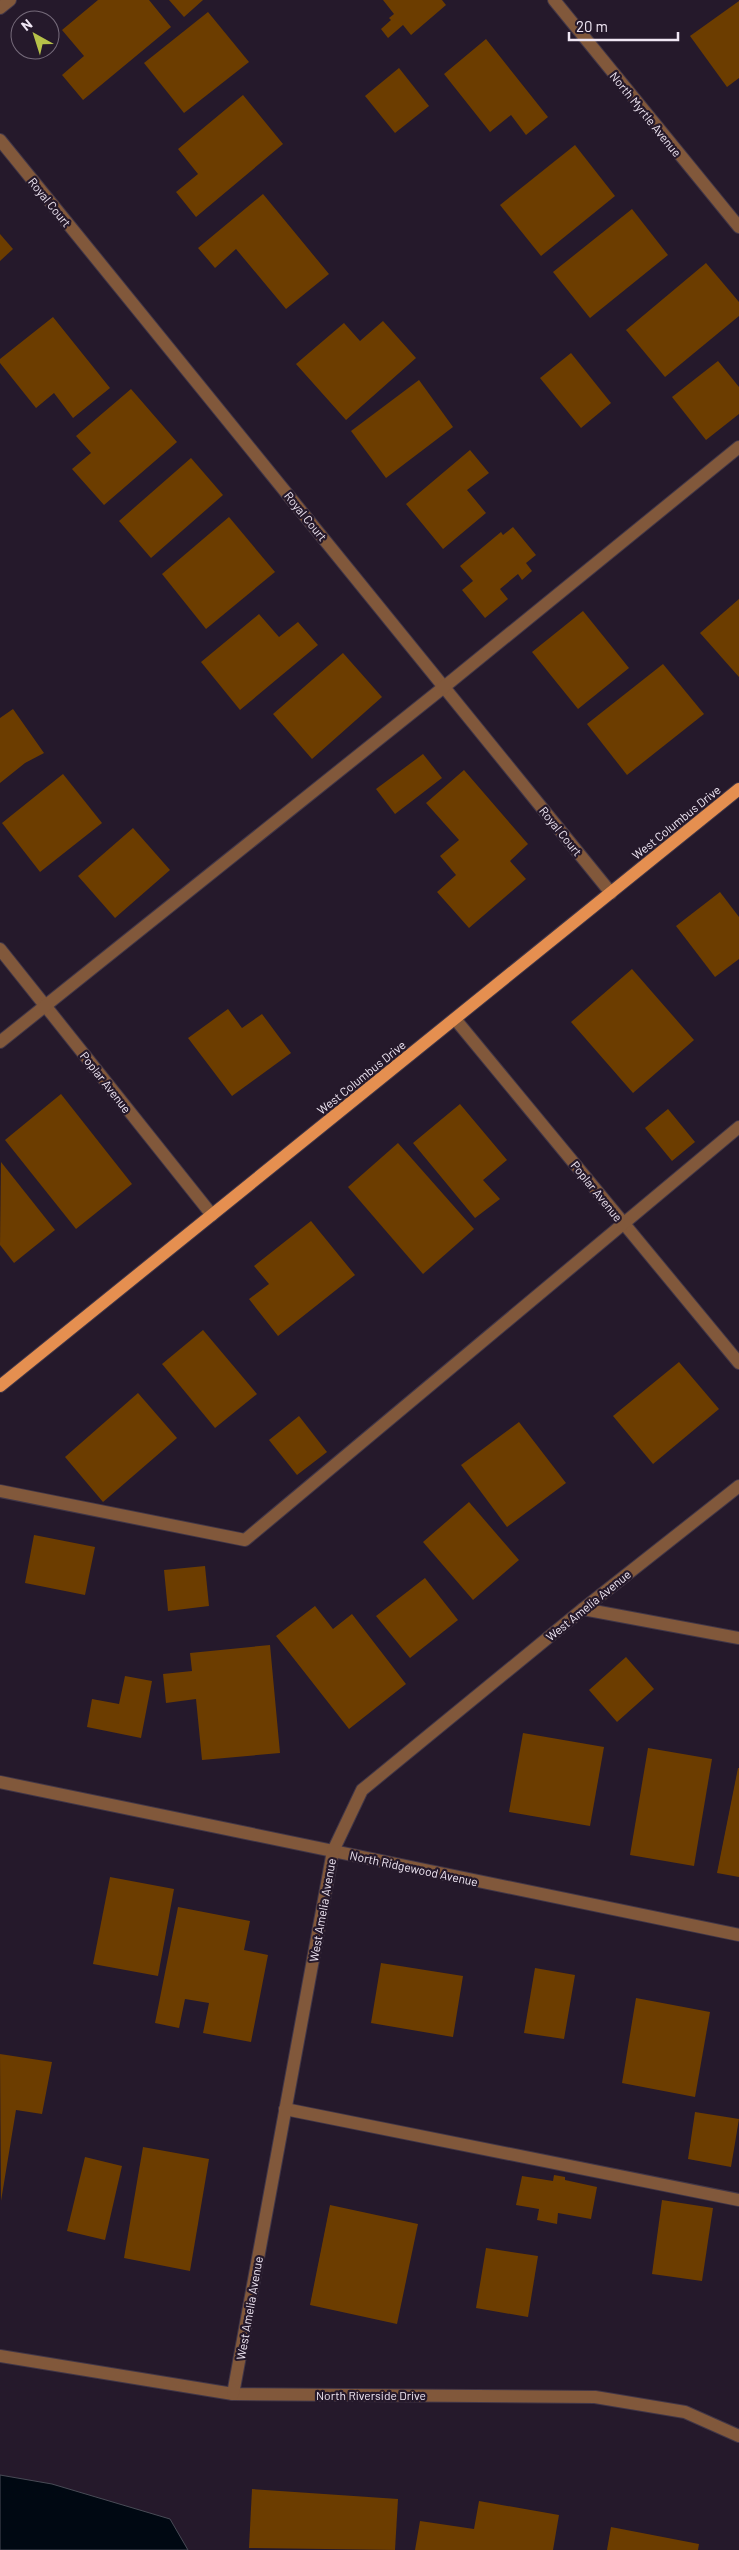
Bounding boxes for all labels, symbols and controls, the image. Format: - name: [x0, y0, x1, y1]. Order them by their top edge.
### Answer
- north arrow: [10, 10, 60, 60]
- scale bar: [569, 10, 678, 42]
- text: N: [18, 15, 35, 34]
- text: 20 m: [576, 17, 608, 35]
- street label: North Myrtle Avenue: [607, 69, 685, 159]
- street label: Royal Court: [26, 174, 74, 230]
- street label: Royal Court: [282, 488, 330, 544]
- street label: West Columbus Drive: [629, 782, 723, 862]
- street label: Royal Court: [537, 803, 585, 859]
- street label: West Columbus Drive: [314, 1037, 408, 1117]
- street label: Poplar Avenue: [78, 1049, 134, 1115]
- street label: Poplar Avenue: [568, 1158, 626, 1224]
- street label: West Amelia Avenue: [543, 1567, 633, 1643]
- street label: North Ridgewood Avenue: [349, 1848, 479, 1888]
- street label: West Amelia Avenue: [306, 1857, 338, 1963]
- street label: West Amelia Avenue: [233, 2255, 265, 2361]
- street label: North Riverside Drive: [316, 2388, 426, 2402]

